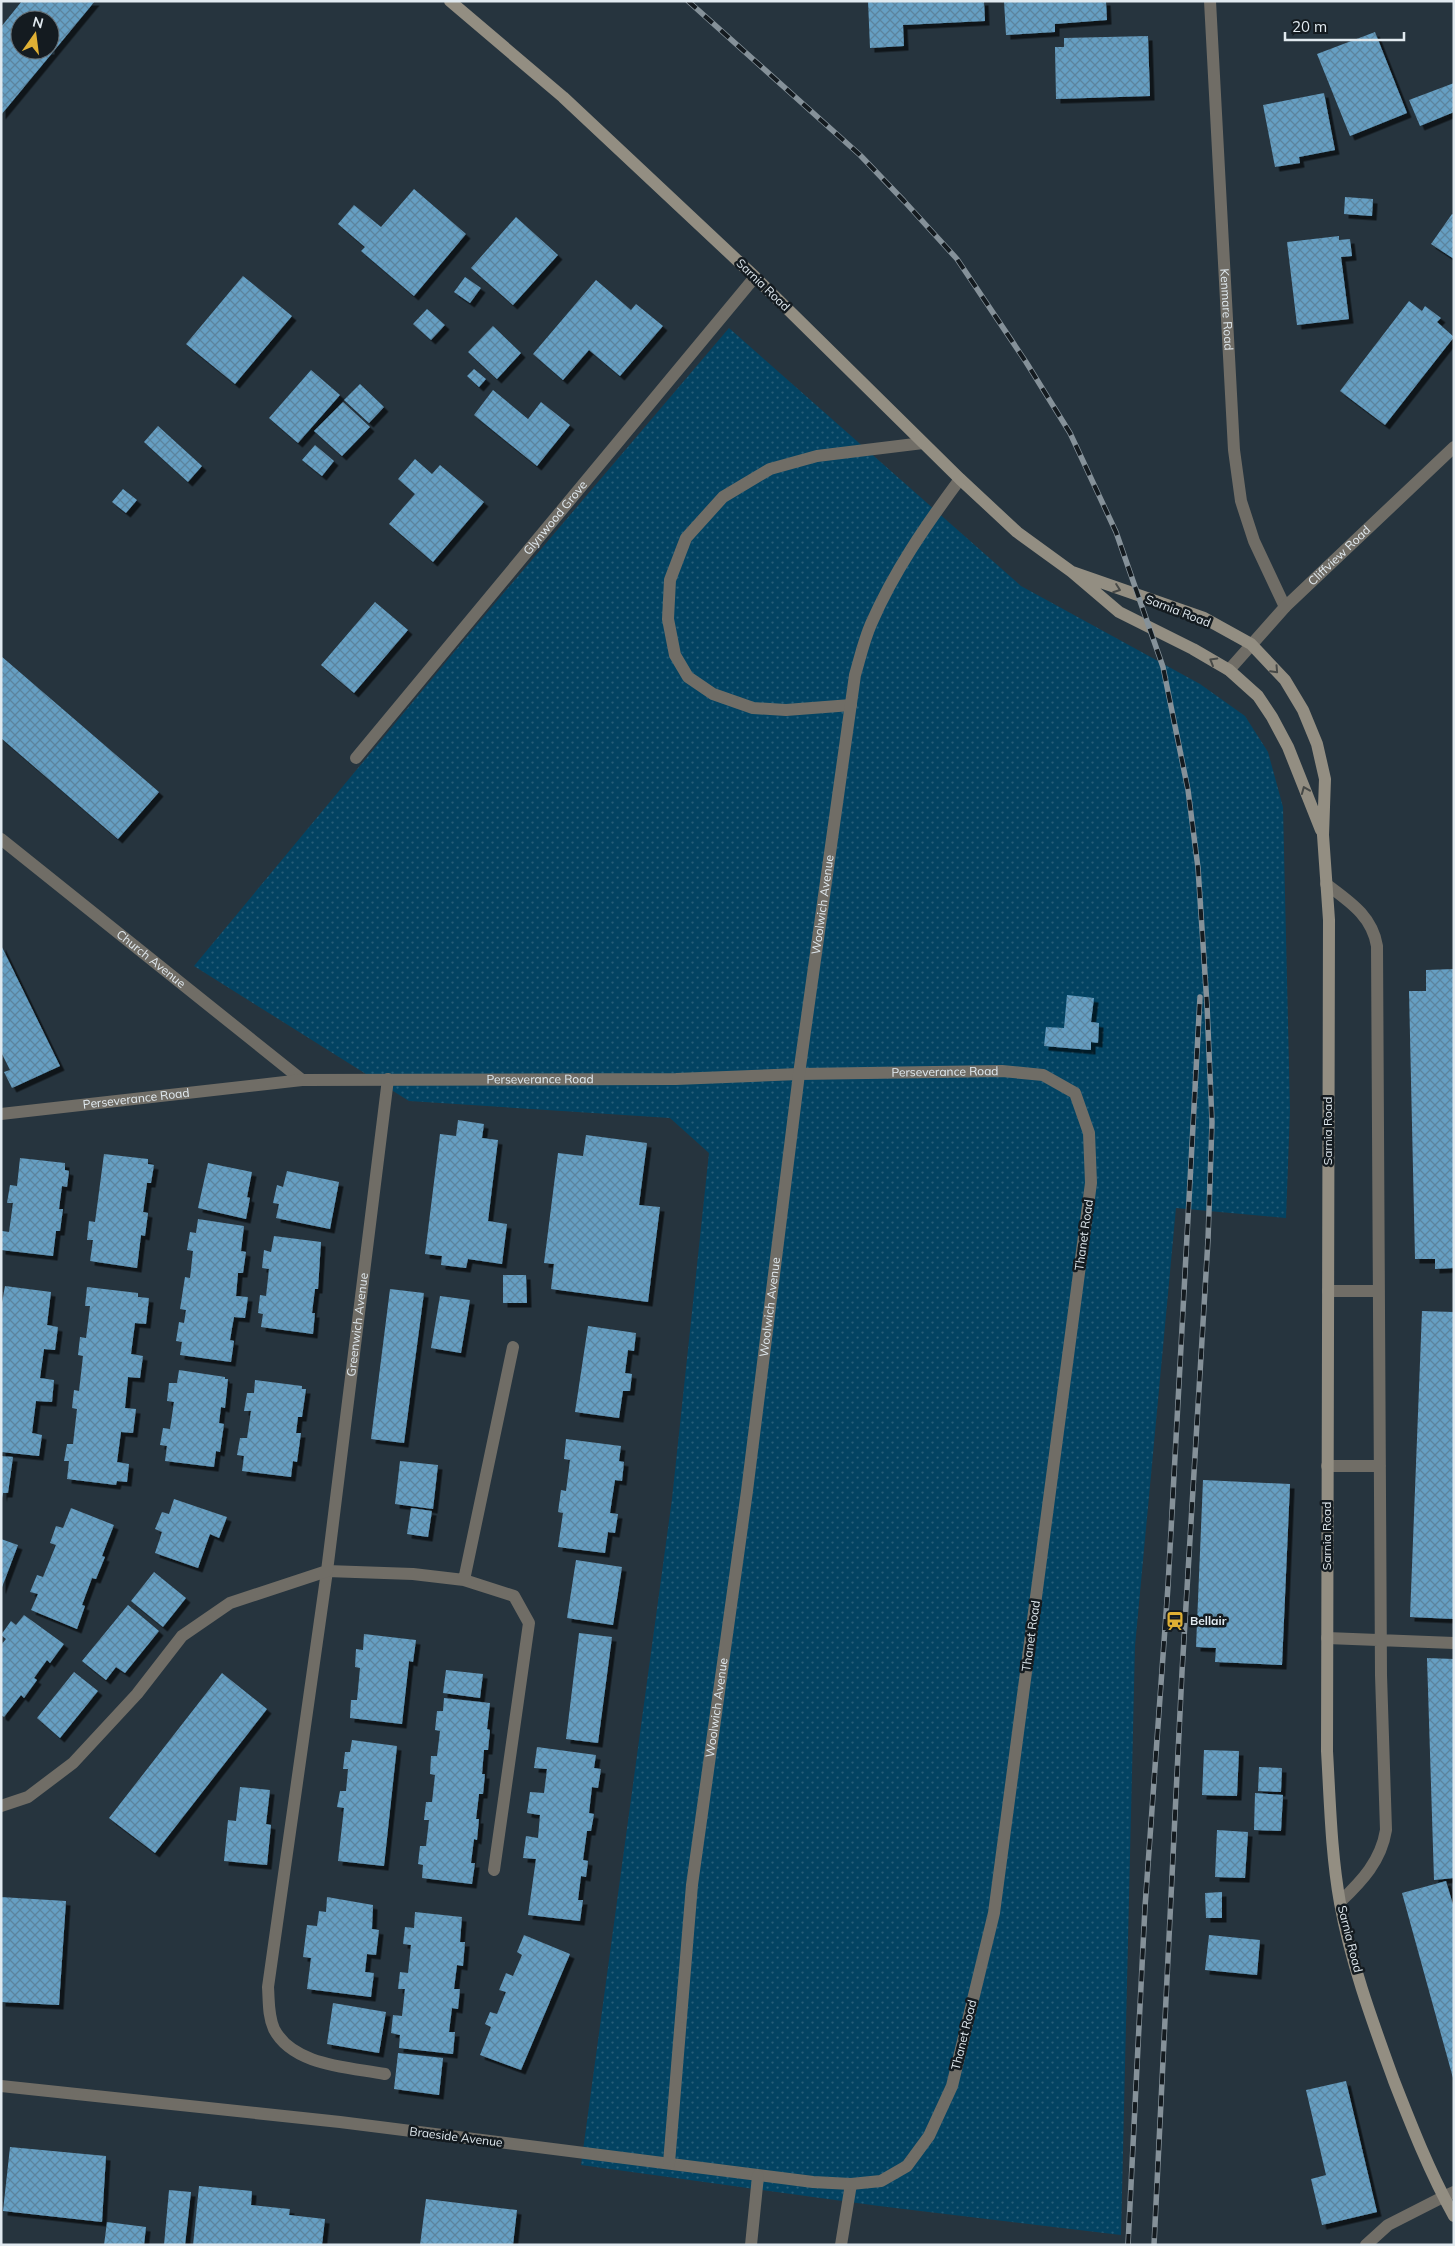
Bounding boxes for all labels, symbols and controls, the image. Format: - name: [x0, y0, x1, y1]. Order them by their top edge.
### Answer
- north arrow: [10, 10, 60, 60]
- scale bar: [1285, 10, 1404, 42]
- text: N: [31, 12, 45, 32]
- text: 20 m: [1292, 17, 1327, 36]
- street label: Sarnia Road: [733, 255, 793, 314]
- street label: Kenmare Road: [1217, 268, 1237, 351]
- street label: Glynwood Grove: [520, 477, 590, 558]
- street label: Cliffview Road: [1305, 522, 1373, 588]
- one-way arrow: [1113, 583, 1121, 593]
- street label: Sarnia Road: [1143, 591, 1213, 630]
- one-way arrow: [1209, 657, 1218, 667]
- one-way arrow: [1269, 664, 1278, 673]
- one-way arrow: [1300, 786, 1310, 794]
- street label: Woolwich Avenue: [808, 854, 837, 955]
- street label: Church Avenue: [114, 926, 189, 991]
- street label: Perseverance Road: [891, 1063, 999, 1080]
- street label: Perseverance Road: [487, 1071, 594, 1087]
- street label: Perseverance Road: [82, 1085, 190, 1112]
- street label: Sarnia Road: [1320, 1097, 1335, 1165]
- street label: Thanet Road: [1071, 1198, 1096, 1272]
- street label: Woolwich Avenue: [756, 1256, 783, 1358]
- street label: Greenwich Avenue: [343, 1272, 371, 1377]
- street label: Sarnia Road: [1319, 1502, 1334, 1570]
- street label: Thanet Road: [1018, 1599, 1043, 1673]
- station icon: Bellair: [1164, 1610, 1186, 1632]
- place label: Bellair: [1190, 1613, 1227, 1628]
- street label: Woolwich Avenue: [702, 1657, 731, 1758]
- street label: Sarnia Road: [1335, 1904, 1366, 1974]
- street label: Thanet Road: [948, 1998, 979, 2072]
- street label: Braeside Avenue: [409, 2123, 503, 2150]

